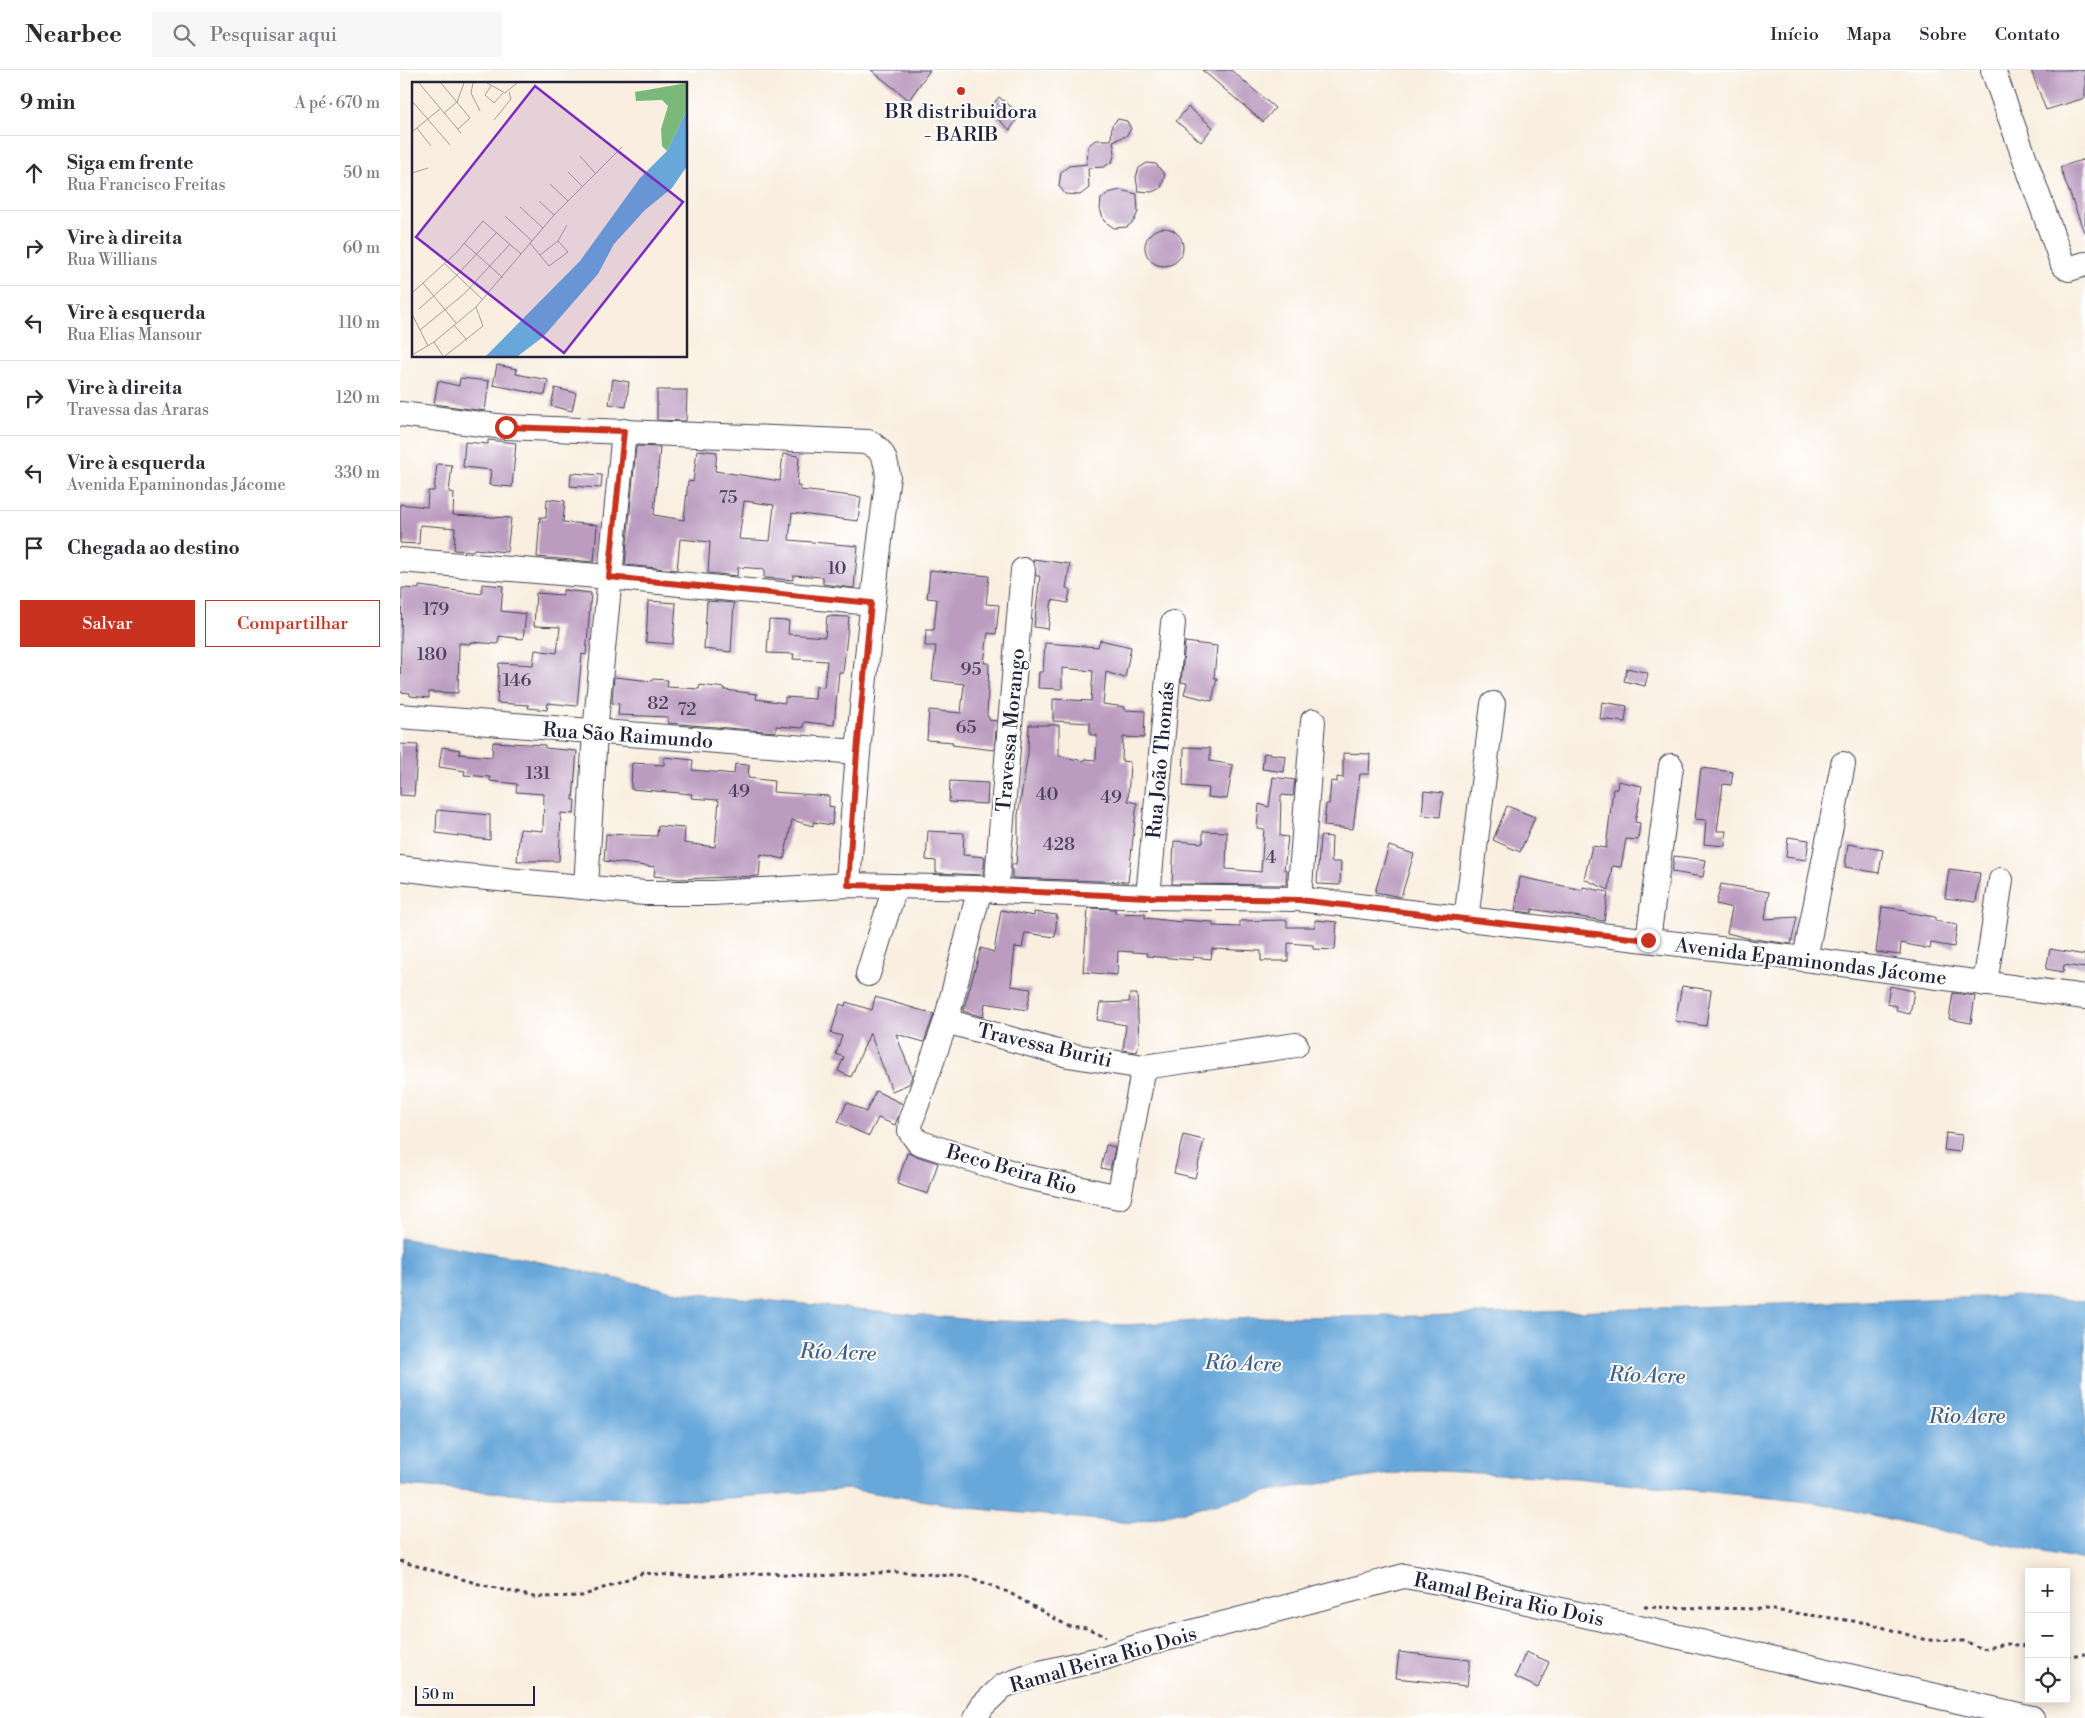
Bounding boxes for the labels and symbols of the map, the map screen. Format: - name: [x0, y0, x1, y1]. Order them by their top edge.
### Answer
- inset map: [412, 82, 688, 358]
- marker: BR distribuidora - BARIB: [955, 85, 967, 97]
- place label: BR distribuidora - BARIB: [884, 100, 1038, 148]
- route start: [495, 416, 518, 439]
- house number: 75: [719, 486, 737, 509]
- house number: 10: [827, 557, 847, 580]
- house number: 179: [423, 598, 449, 621]
- house number: 180: [417, 643, 447, 666]
- street label: Travessa Morango: [992, 647, 1031, 813]
- house number: 95: [961, 658, 981, 681]
- house number: 146: [503, 669, 531, 692]
- street label: Rua João Thomás: [1142, 680, 1181, 840]
- house number: 82: [647, 692, 669, 715]
- house number: 72: [677, 698, 697, 721]
- house number: 65: [956, 716, 976, 739]
- street label: Rua São Raimundo: [542, 718, 714, 755]
- house number: 131: [525, 762, 551, 785]
- house number: 49: [728, 780, 750, 803]
- house number: 40: [1036, 783, 1058, 806]
- house number: 49: [1100, 786, 1122, 809]
- house number: 428: [1043, 833, 1075, 856]
- house number: 4: [1266, 846, 1277, 869]
- route end: [1637, 929, 1660, 952]
- street label: Avenida Epaminondas Jácome: [1673, 933, 1948, 992]
- street label: Travessa Buriti: [975, 1019, 1115, 1074]
- street label: Beco Beira Rio: [942, 1140, 1080, 1201]
- water label: Río Acre: [798, 1339, 877, 1367]
- water label: Río Acre: [1203, 1350, 1282, 1378]
- water label: Río Acre: [1607, 1362, 1686, 1390]
- water label: Rio Acre: [1928, 1404, 2006, 1430]
- street label: Ramal Beira Rio Dois: [1411, 1568, 1606, 1633]
- street label: Ramal Beira Rio Dois: [1007, 1622, 1200, 1699]
- scale bar: [415, 1683, 535, 1706]

